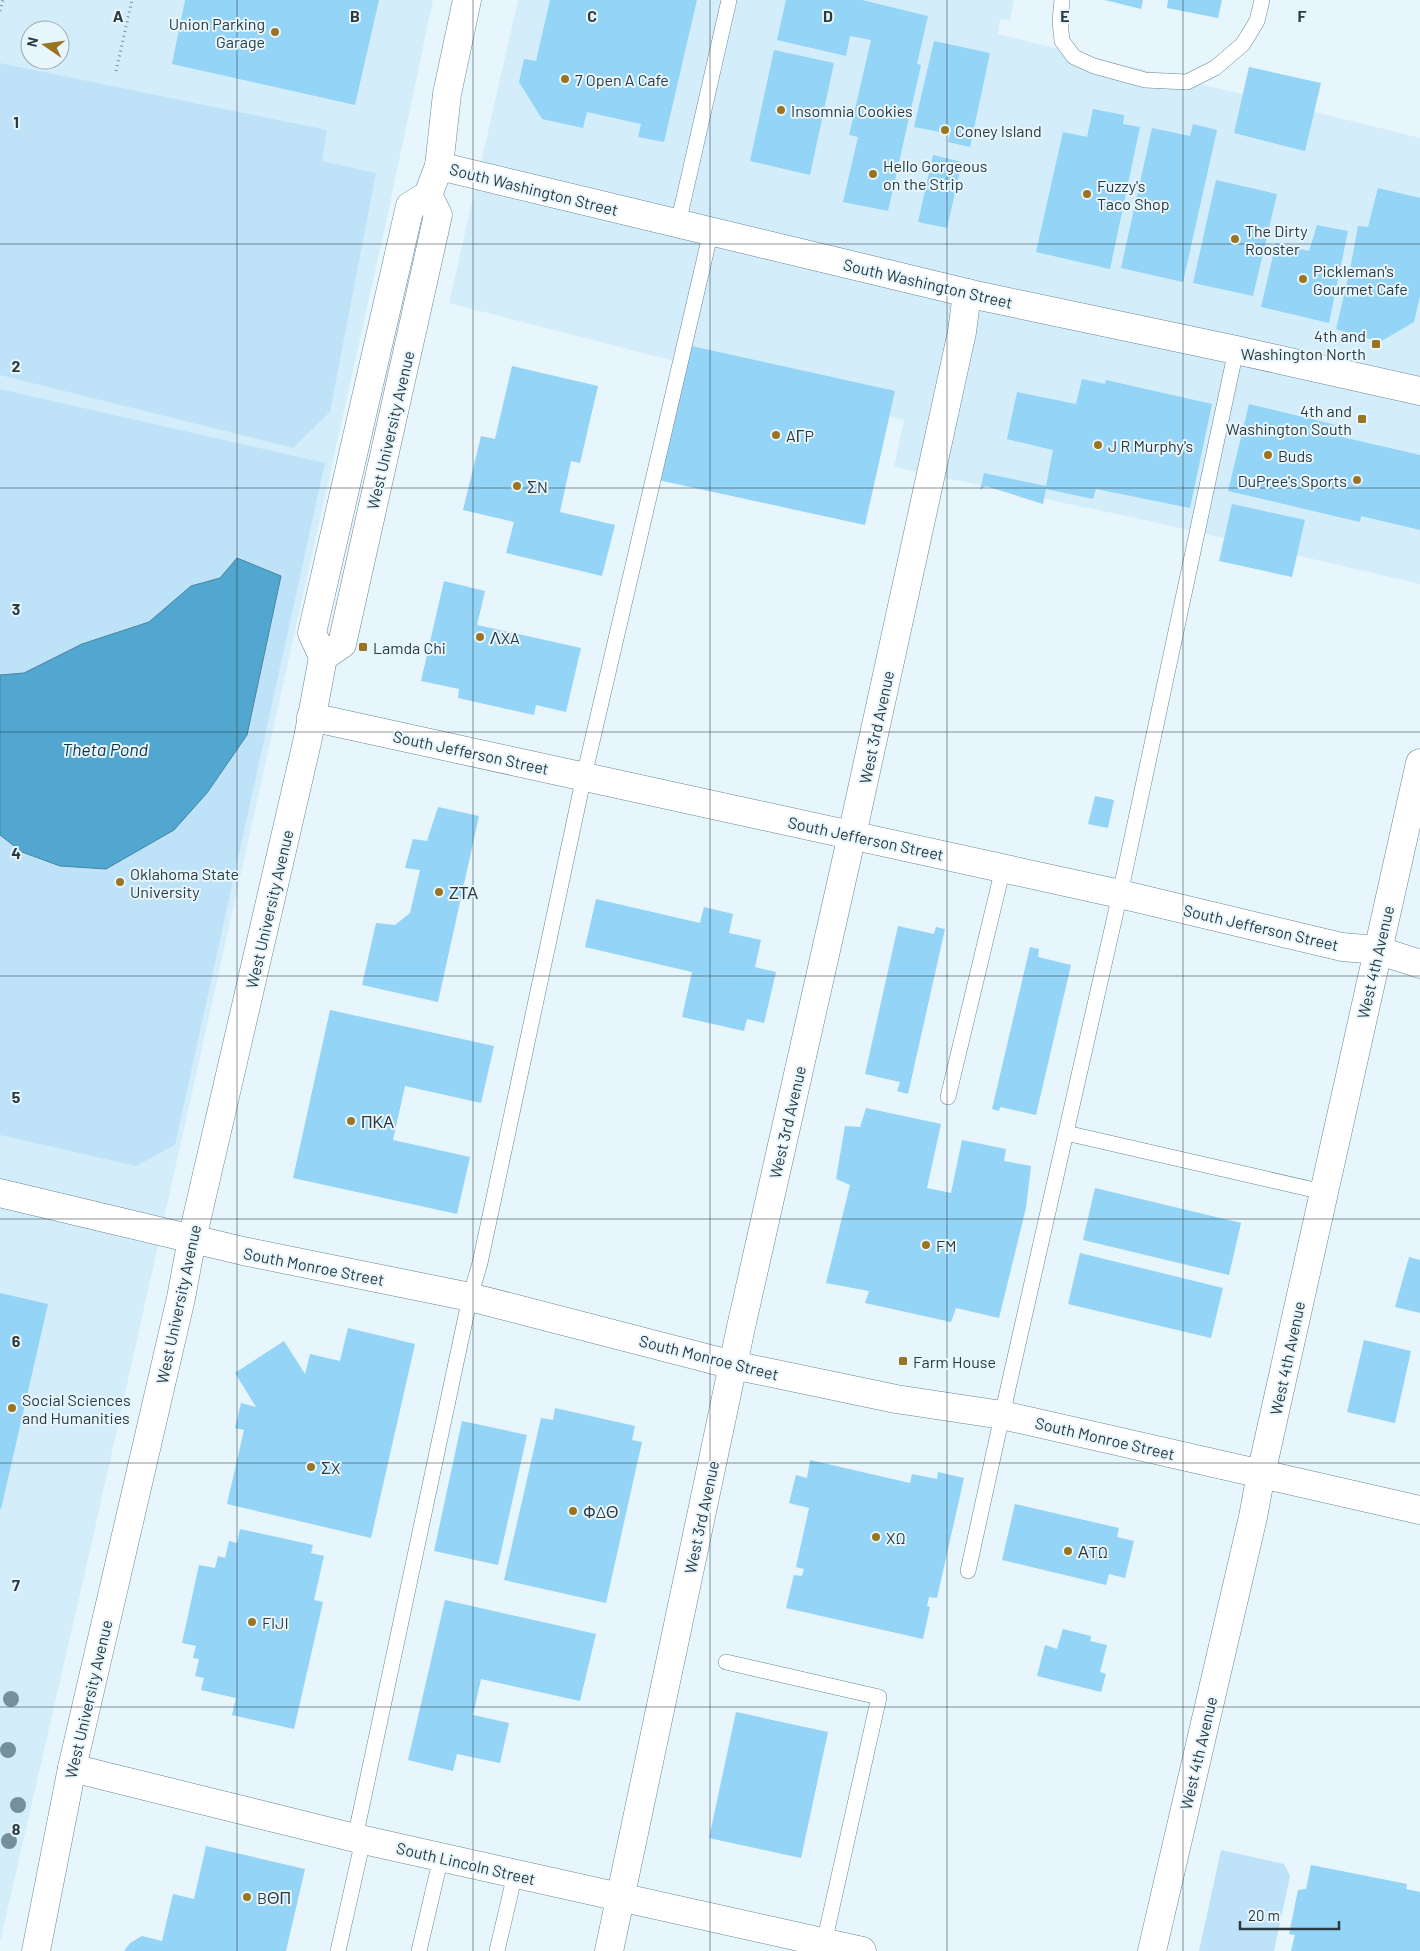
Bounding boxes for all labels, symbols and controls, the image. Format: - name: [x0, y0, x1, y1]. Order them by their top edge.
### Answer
- text: A: [113, 6, 124, 25]
- text: B: [350, 6, 360, 25]
- text: C: [587, 6, 597, 25]
- text: D: [823, 6, 833, 25]
- text: E: [1060, 6, 1070, 25]
- text: F: [1298, 6, 1307, 25]
- place label: Union Parking Garage: [169, 14, 265, 51]
- north arrow: [20, 20, 70, 70]
- marker: Union Parking Garage: [269, 26, 281, 38]
- text: N: [23, 36, 41, 48]
- place label: 7 Open A Cafe: [575, 70, 669, 89]
- marker: 7 Open A Cafe: [559, 73, 571, 85]
- place label: Insomnia Cookies: [791, 101, 913, 120]
- marker: Insomnia Cookies: [775, 104, 787, 116]
- text: 1: [13, 112, 19, 131]
- place label: Coney Island: [955, 121, 1042, 140]
- marker: Coney Island: [939, 124, 951, 136]
- place label: Hello Gorgeous on the Strip: [883, 156, 988, 193]
- street label: South Washington Street: [448, 159, 620, 219]
- marker: Hello Gorgeous on the Strip: [867, 168, 879, 180]
- place label: Fuzzy's Taco Shop: [1097, 176, 1170, 213]
- marker: Fuzzy's Taco Shop: [1081, 188, 1093, 200]
- place label: The Dirty Rooster: [1245, 221, 1308, 258]
- marker: The Dirty Rooster: [1229, 233, 1241, 245]
- street label: South Washington Street: [842, 254, 1014, 312]
- place label: Pickleman's Gourmet Cafe: [1313, 261, 1408, 298]
- marker: Pickleman's Gourmet Cafe: [1297, 273, 1309, 285]
- place label: 4th and Washington North: [1241, 326, 1366, 363]
- marker: 4th and Washington North: [1370, 338, 1382, 350]
- street label: West University Avenue: [363, 349, 417, 511]
- text: 2: [12, 356, 21, 375]
- place label: 4th and Washington South: [1226, 401, 1352, 438]
- marker: 4th and Washington South: [1356, 413, 1368, 425]
- place label: AΓP: [786, 426, 814, 445]
- marker: AΓP: [770, 429, 782, 441]
- place label: J R Murphy's: [1108, 436, 1193, 455]
- marker: J R Murphy's: [1092, 439, 1104, 451]
- place label: Buds: [1278, 446, 1313, 465]
- marker: Buds: [1262, 449, 1274, 461]
- place label: DuPree's Sports: [1238, 471, 1347, 490]
- marker: DuPree's Sports: [1351, 474, 1363, 486]
- place label: ΣN: [527, 477, 548, 496]
- marker: ΣN: [511, 480, 523, 492]
- text: 3: [12, 599, 20, 618]
- place label: ΛXA: [490, 628, 520, 647]
- marker: ΛXA: [474, 631, 486, 643]
- place label: Lamda Chi: [373, 638, 446, 657]
- marker: Lamda Chi: [357, 641, 369, 653]
- street label: West 3rd Avenue: [855, 669, 897, 785]
- street label: South Jefferson Street: [391, 726, 551, 778]
- water label: Theta Pond: [62, 738, 148, 760]
- street label: South Jefferson Street: [786, 812, 946, 864]
- street label: West University Avenue: [242, 828, 296, 990]
- text: 4: [11, 843, 21, 862]
- place label: Oklahoma State University: [130, 864, 239, 901]
- marker: Oklahoma State University: [114, 876, 126, 888]
- place label: ΖΤΑ: [449, 883, 478, 902]
- marker: ΖΤΑ: [433, 886, 445, 898]
- street label: South Jefferson Street: [1181, 900, 1341, 954]
- street label: West 4th Avenue: [1353, 904, 1397, 1020]
- street label: West 3rd Avenue: [765, 1064, 809, 1180]
- text: 5: [12, 1087, 21, 1106]
- place label: ΠΚΑ: [361, 1112, 394, 1131]
- marker: ΠΚΑ: [345, 1115, 357, 1127]
- street label: West University Avenue: [152, 1223, 204, 1385]
- place label: FM: [936, 1236, 957, 1255]
- marker: FM: [920, 1239, 932, 1251]
- street label: South Monroe Street: [242, 1243, 386, 1289]
- street label: West 4th Avenue: [1266, 1299, 1308, 1417]
- street label: South Monroe Street: [637, 1330, 781, 1384]
- text: 6: [12, 1331, 21, 1350]
- place label: Farm House: [913, 1352, 996, 1371]
- marker: Farm House: [897, 1355, 909, 1367]
- place label: Social Sciences and Humanities: [22, 1390, 131, 1427]
- marker: Social Sciences and Humanities: [6, 1402, 18, 1414]
- street label: South Monroe Street: [1033, 1413, 1177, 1463]
- place label: ΣX: [321, 1458, 340, 1477]
- street label: West 3rd Avenue: [680, 1459, 722, 1575]
- marker: ΣX: [305, 1461, 317, 1473]
- place label: ΦΔΘ: [583, 1502, 618, 1521]
- marker: ΦΔΘ: [567, 1505, 579, 1517]
- place label: XΩ: [886, 1528, 906, 1547]
- marker: XΩ: [870, 1531, 882, 1543]
- place label: ΑTΩ: [1078, 1542, 1108, 1561]
- marker: ΑTΩ: [1062, 1545, 1074, 1557]
- text: 7: [12, 1575, 20, 1594]
- place label: FIJI: [262, 1613, 289, 1632]
- marker: FIJI: [246, 1616, 258, 1628]
- street label: West University Avenue: [61, 1618, 115, 1780]
- street label: West 4th Avenue: [1176, 1695, 1220, 1811]
- text: 8: [12, 1819, 21, 1838]
- street label: South Lincoln Street: [395, 1838, 537, 1888]
- place label: BΘΠ: [257, 1888, 291, 1907]
- marker: BΘΠ: [241, 1891, 253, 1903]
- scale bar: [1240, 1898, 1339, 1930]
- text: 20 m: [1248, 1906, 1280, 1924]

